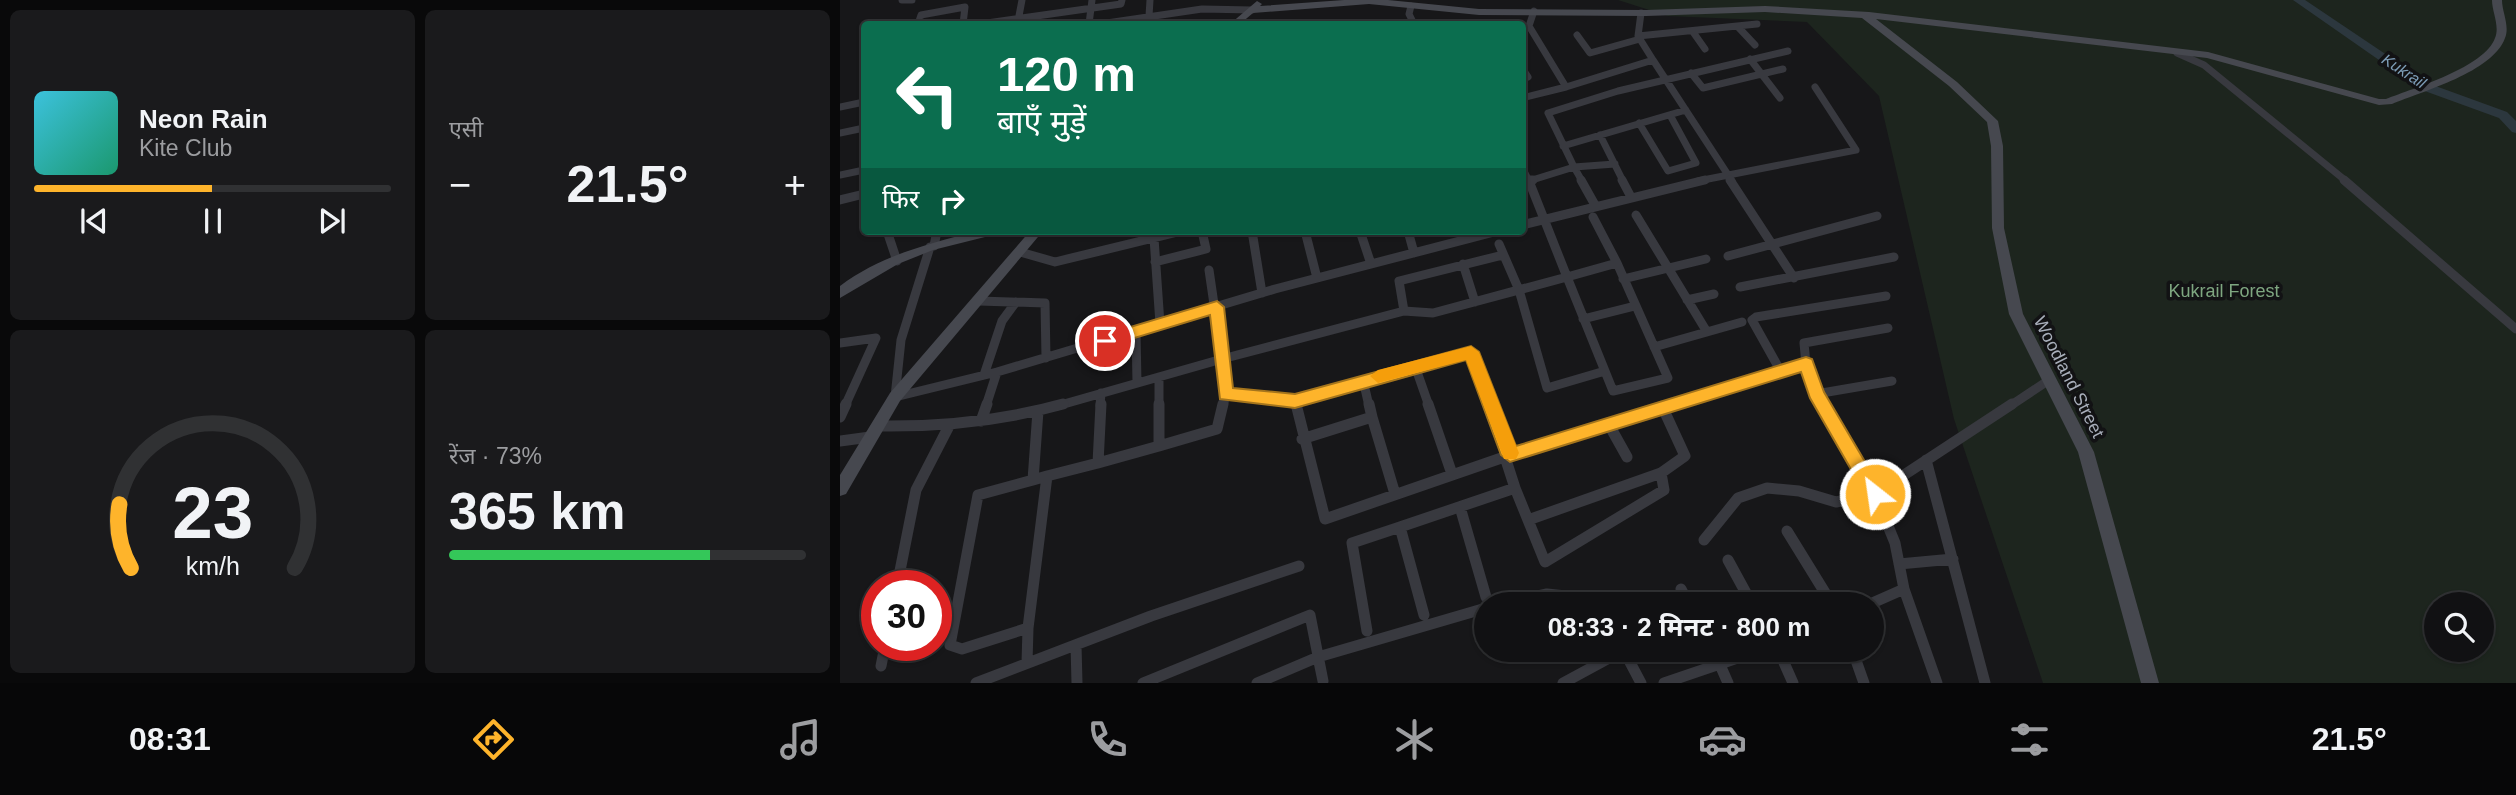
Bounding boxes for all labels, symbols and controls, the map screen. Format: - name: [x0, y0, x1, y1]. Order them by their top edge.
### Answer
- text: 120 m: [997, 47, 1136, 101]
- icon: left: [882, 49, 973, 140]
- water label: Kukrail: [2379, 51, 2430, 92]
- text: Neon Rain: [139, 104, 268, 134]
- text: बाएँ मुड़ें: [997, 104, 1086, 140]
- text: एसी: [449, 116, 483, 142]
- text: Kite Club: [139, 135, 232, 161]
- text: 21.5°: [566, 155, 689, 213]
- text: −: [449, 164, 471, 206]
- text: +: [784, 164, 806, 206]
- icon: right: [933, 182, 971, 220]
- text: फिर: [882, 184, 919, 214]
- icon: previous: [75, 202, 113, 240]
- icon: pause: [194, 202, 232, 240]
- icon: next: [313, 202, 351, 240]
- park label: Kukrail Forest: [2168, 281, 2280, 301]
- pin: [1075, 311, 1135, 371]
- street label: Woodland Street: [2030, 313, 2108, 441]
- icon: arrive: [1086, 322, 1124, 360]
- text: रेंज · 73%: [449, 443, 542, 469]
- position arrow: [1838, 457, 1912, 531]
- text: 23: [172, 472, 253, 553]
- text: 365 km: [449, 482, 625, 540]
- text: km/h: [185, 551, 240, 579]
- speed limit sign: 30: [861, 570, 952, 661]
- map controls: [2424, 592, 2494, 662]
- button: search: [2424, 592, 2494, 662]
- text: 08:33 · 2 मिनट · 800 m: [1548, 612, 1810, 642]
- icon: directions: [469, 715, 518, 764]
- icon: music: [776, 715, 825, 764]
- icon: phone: [1083, 715, 1132, 764]
- icon: climate: [1390, 715, 1439, 764]
- icon: car: [1698, 715, 1747, 764]
- icon: filters: [2005, 715, 2054, 764]
- text: 08:31: [129, 721, 211, 757]
- text: 21.5°: [2312, 721, 2387, 757]

